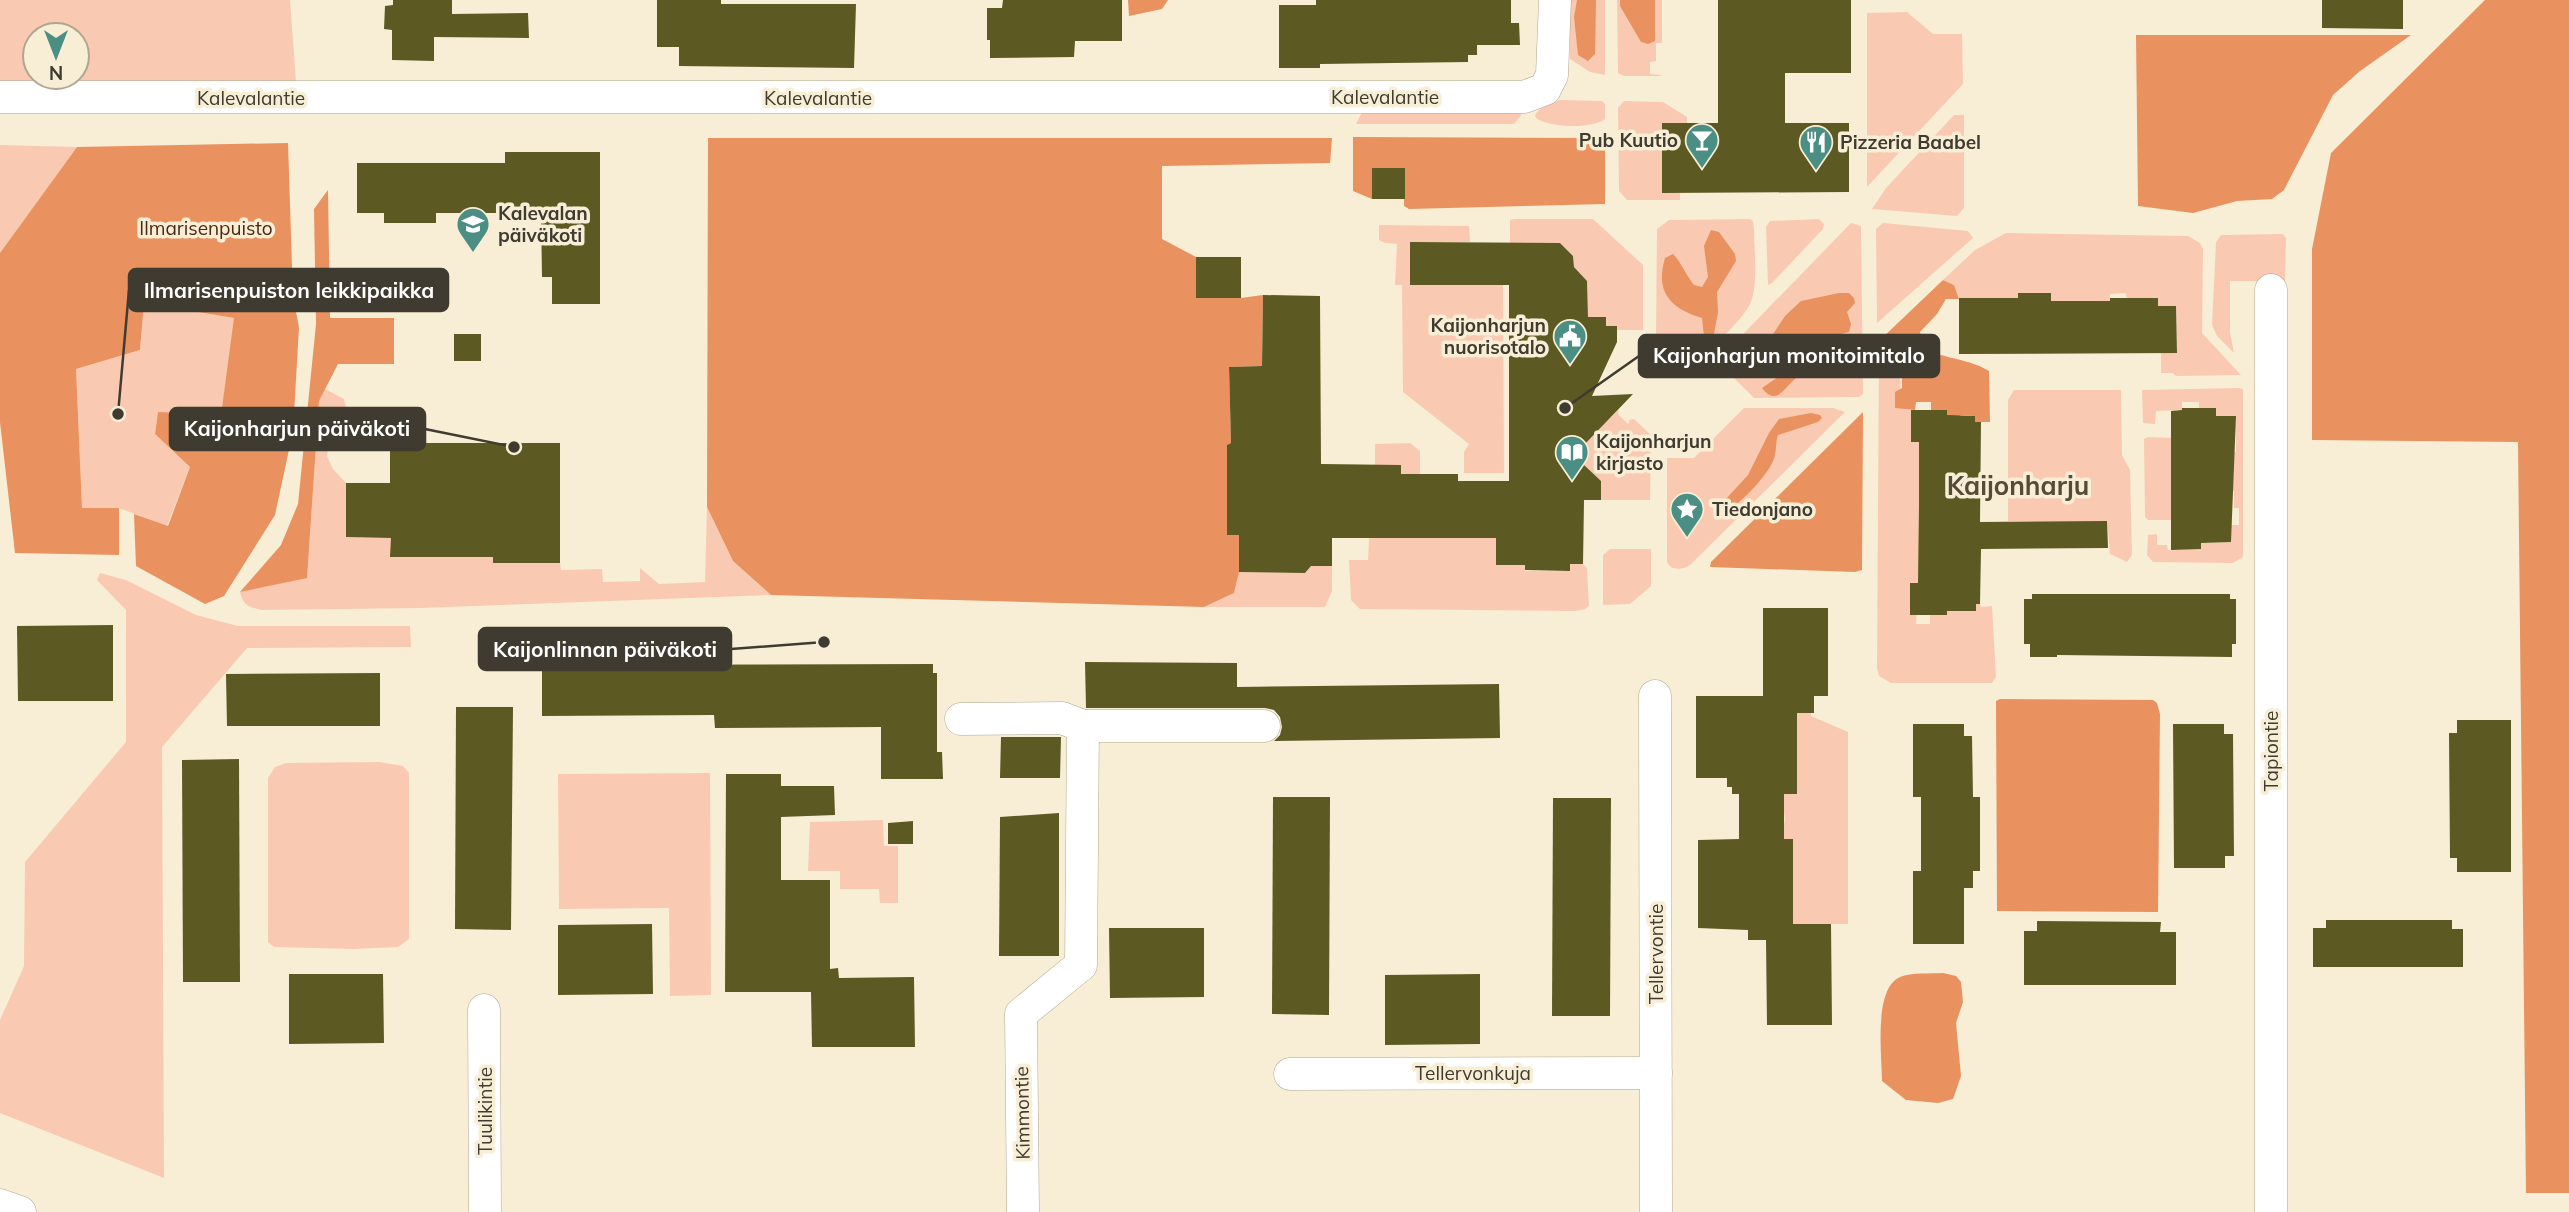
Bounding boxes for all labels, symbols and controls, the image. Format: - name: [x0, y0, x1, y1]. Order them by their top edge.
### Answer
- north arrow: [21, 21, 91, 91]
- text: N: [49, 61, 63, 85]
- street label: Kalevalantie: [1331, 85, 1439, 109]
- street label: Kalevalantie: [197, 86, 305, 110]
- street label: Kalevalantie: [764, 86, 872, 110]
- bar icon: Pub Kuutio: [1683, 121, 1721, 170]
- restaurant icon: Pizzeria Baabel: [1797, 123, 1835, 172]
- place label: Pub Kuutio: [1579, 128, 1678, 152]
- place label: Pizzeria Baabel: [1840, 130, 1981, 154]
- place label: Kalevalan päiväkoti: [498, 201, 588, 247]
- school or university icon: Kalevalan päiväkoti: [454, 205, 492, 254]
- park label: Ilmarisenpuisto: [139, 216, 273, 240]
- callout: Ilmarisenpuiston leikkipaikka: [129, 269, 448, 311]
- text: Ilmarisenpuiston leikkipaikka: [144, 277, 434, 303]
- place label: Kaijonharjun nuorisotalo: [1430, 313, 1546, 359]
- public building icon: Kaijonharjun nuorisotalo: [1551, 317, 1589, 366]
- callout: Kaijonharjun monitoimitalo: [1639, 335, 1939, 377]
- text: Kaijonharjun monitoimitalo: [1653, 342, 1925, 368]
- callout: Kaijonharjun päiväkoti: [170, 408, 425, 450]
- text: Kaijonharjun päiväkoti: [184, 415, 410, 441]
- place label: Kaijonharjun kirjasto: [1596, 429, 1712, 475]
- library icon: Kaijonharjun kirjasto: [1553, 433, 1591, 482]
- district label: Kaijonharju: [1947, 469, 2089, 502]
- place icon: Tiedonjano: [1668, 490, 1706, 539]
- place label: Tiedonjano: [1712, 497, 1813, 521]
- callout: Kaijonlinnan päiväkoti: [479, 628, 731, 670]
- text: Kaijonlinnan päiväkoti: [493, 636, 717, 662]
- street label: Tapiontie: [2259, 711, 2283, 791]
- street label: Tellervontie: [1644, 904, 1668, 1004]
- street label: Tellervonkuja: [1415, 1061, 1531, 1085]
- street label: Kimmontie: [1009, 1066, 1035, 1160]
- street label: Tuulikintie: [473, 1067, 497, 1155]

